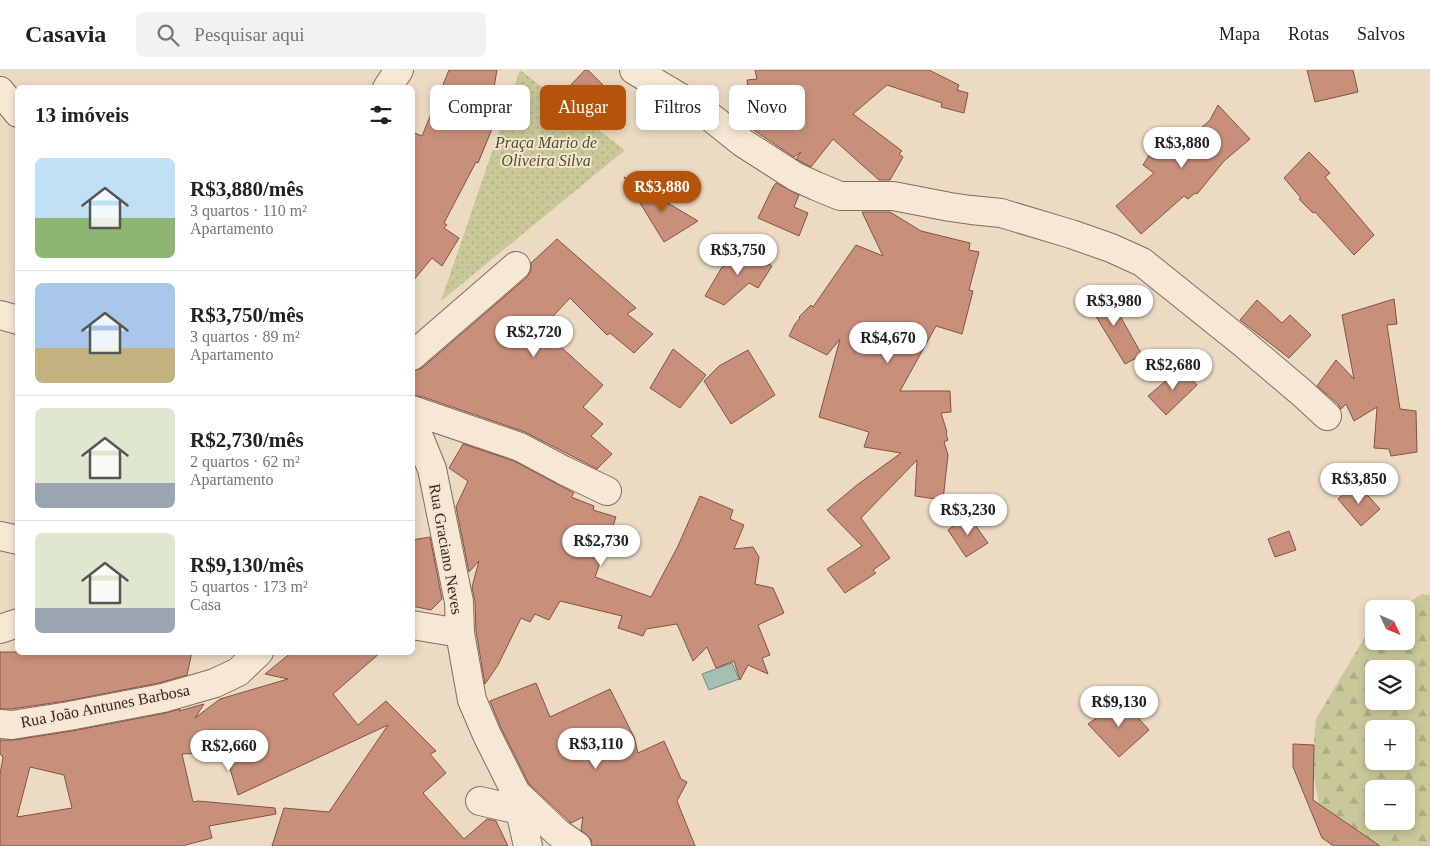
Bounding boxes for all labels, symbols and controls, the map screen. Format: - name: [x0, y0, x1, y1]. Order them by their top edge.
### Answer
- search box: [136, 12, 486, 57]
- text: Casavia: [25, 21, 106, 47]
- icon: search: [154, 21, 182, 49]
- text: Pesquisar aqui: [194, 24, 305, 45]
- text: Mapa: [1219, 24, 1260, 44]
- text: Rotas: [1288, 24, 1329, 44]
- text: Salvos: [1357, 24, 1405, 44]
- chip: Comprar: [430, 85, 530, 130]
- chip: Alugar: [540, 85, 626, 130]
- chip: Filtros: [636, 85, 719, 130]
- chip: Novo: [729, 85, 805, 130]
- icon: filters: [367, 101, 395, 129]
- text: 13 imóveis: [35, 103, 129, 127]
- pin: R$3,880: [1136, 126, 1228, 169]
- park label: Praça Mario de Oliveira Silva: [494, 134, 597, 169]
- text: R$3,880: [1154, 134, 1210, 151]
- pin: R$3,880: [616, 170, 708, 213]
- text: R$3,880/mês: [190, 177, 304, 201]
- icon: home: [75, 178, 135, 238]
- text: R$3,880: [634, 178, 690, 195]
- text: 3 quartos · 110 m²: [190, 202, 307, 219]
- text: Apartamento: [190, 220, 274, 237]
- pin: R$3,750: [692, 234, 784, 276]
- text: R$3,750: [710, 241, 766, 258]
- pin: R$3,980: [1068, 284, 1160, 327]
- text: R$3,980: [1086, 292, 1142, 309]
- icon: home: [75, 303, 135, 363]
- text: R$3,750/mês: [190, 303, 304, 327]
- pin: R$2,720: [488, 316, 580, 358]
- pin: R$4,670: [842, 322, 934, 364]
- text: R$2,720: [506, 323, 562, 340]
- text: 3 quartos · 89 m²: [190, 328, 300, 345]
- text: R$4,670: [860, 329, 916, 346]
- text: Apartamento: [190, 346, 274, 363]
- pin: R$2,680: [1127, 348, 1219, 391]
- text: R$2,680: [1145, 356, 1201, 373]
- icon: home: [75, 428, 135, 488]
- text: R$2,730/mês: [190, 428, 304, 452]
- text: 2 quartos · 62 m²: [190, 453, 300, 470]
- pin: R$3,850: [1313, 462, 1405, 505]
- text: R$3,850: [1331, 470, 1387, 487]
- text: Apartamento: [190, 471, 274, 488]
- street label: Rua Graciano Neves: [426, 482, 466, 616]
- pin: R$3,230: [922, 494, 1014, 536]
- text: R$3,230: [940, 501, 996, 518]
- pin: R$2,730: [555, 524, 647, 567]
- text: R$2,730: [573, 532, 629, 549]
- icon: home: [75, 553, 135, 613]
- text: R$9,130/mês: [190, 553, 304, 577]
- text: 5 quartos · 173 m²: [190, 578, 308, 595]
- text: Casa: [190, 596, 221, 613]
- north arrow: [1365, 600, 1415, 650]
- map controls: [1365, 600, 1415, 830]
- button: layers: [1365, 660, 1415, 710]
- street label: Rua João Antunes Barbosa: [19, 681, 191, 731]
- pin: R$9,130: [1073, 686, 1165, 728]
- text: R$9,130: [1091, 693, 1147, 710]
- button: +: [1365, 720, 1415, 770]
- pin: R$3,110: [550, 728, 642, 770]
- pin: R$2,660: [183, 730, 275, 772]
- text: R$3,110: [569, 735, 623, 752]
- text: R$2,660: [201, 737, 257, 754]
- button: −: [1365, 780, 1415, 830]

